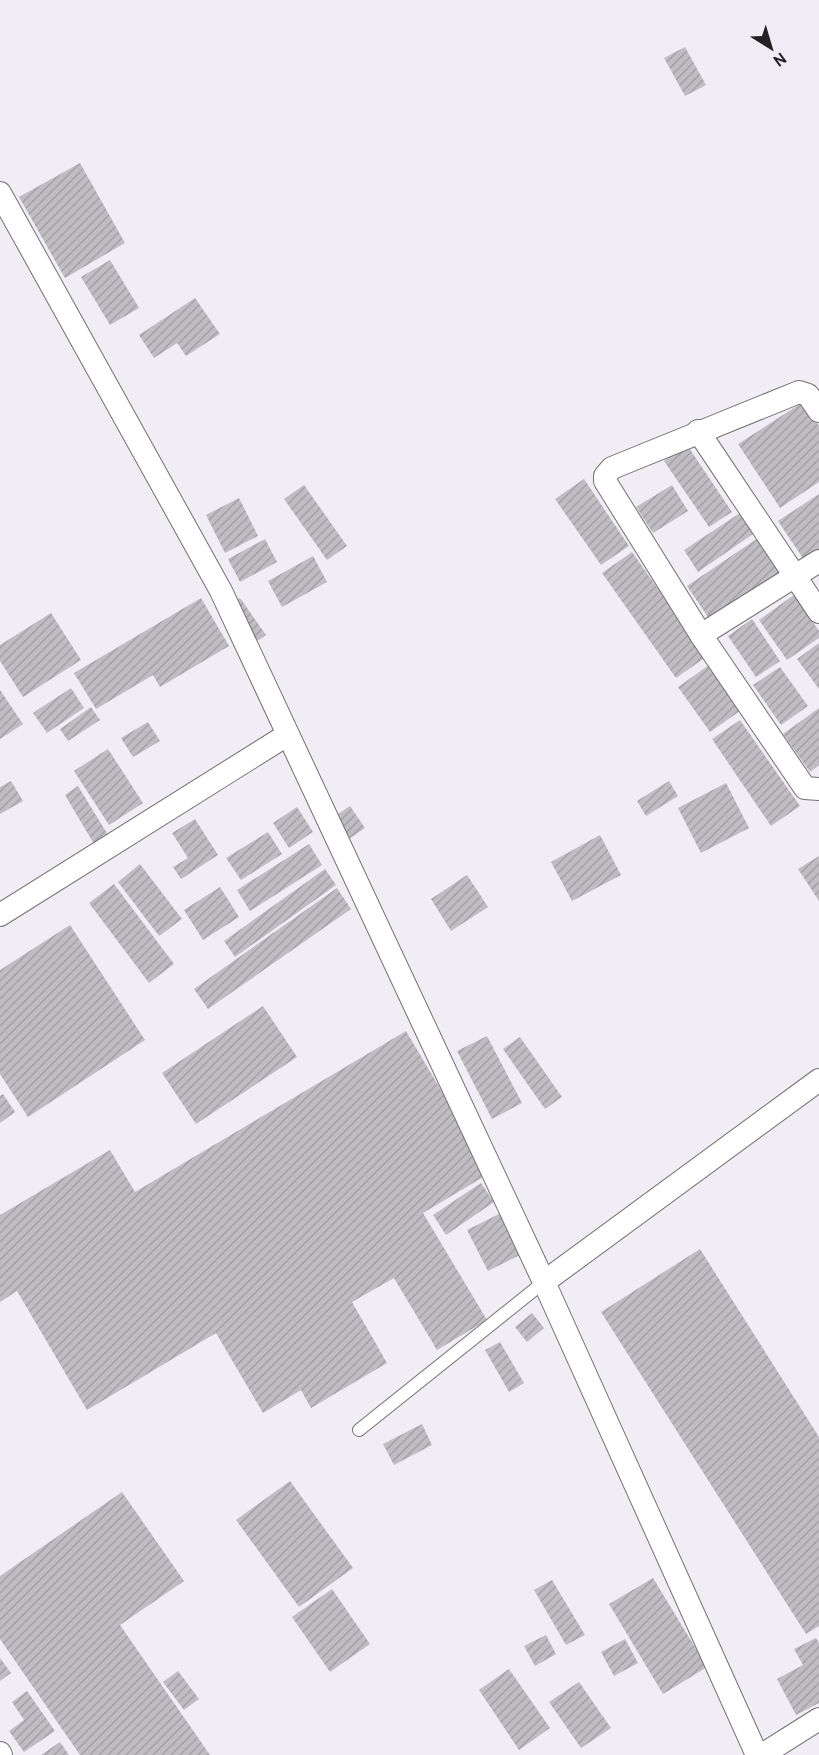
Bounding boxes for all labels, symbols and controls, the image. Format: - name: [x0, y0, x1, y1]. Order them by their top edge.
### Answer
- north arrow: [741, 18, 801, 78]
- text: N: [769, 49, 790, 71]

